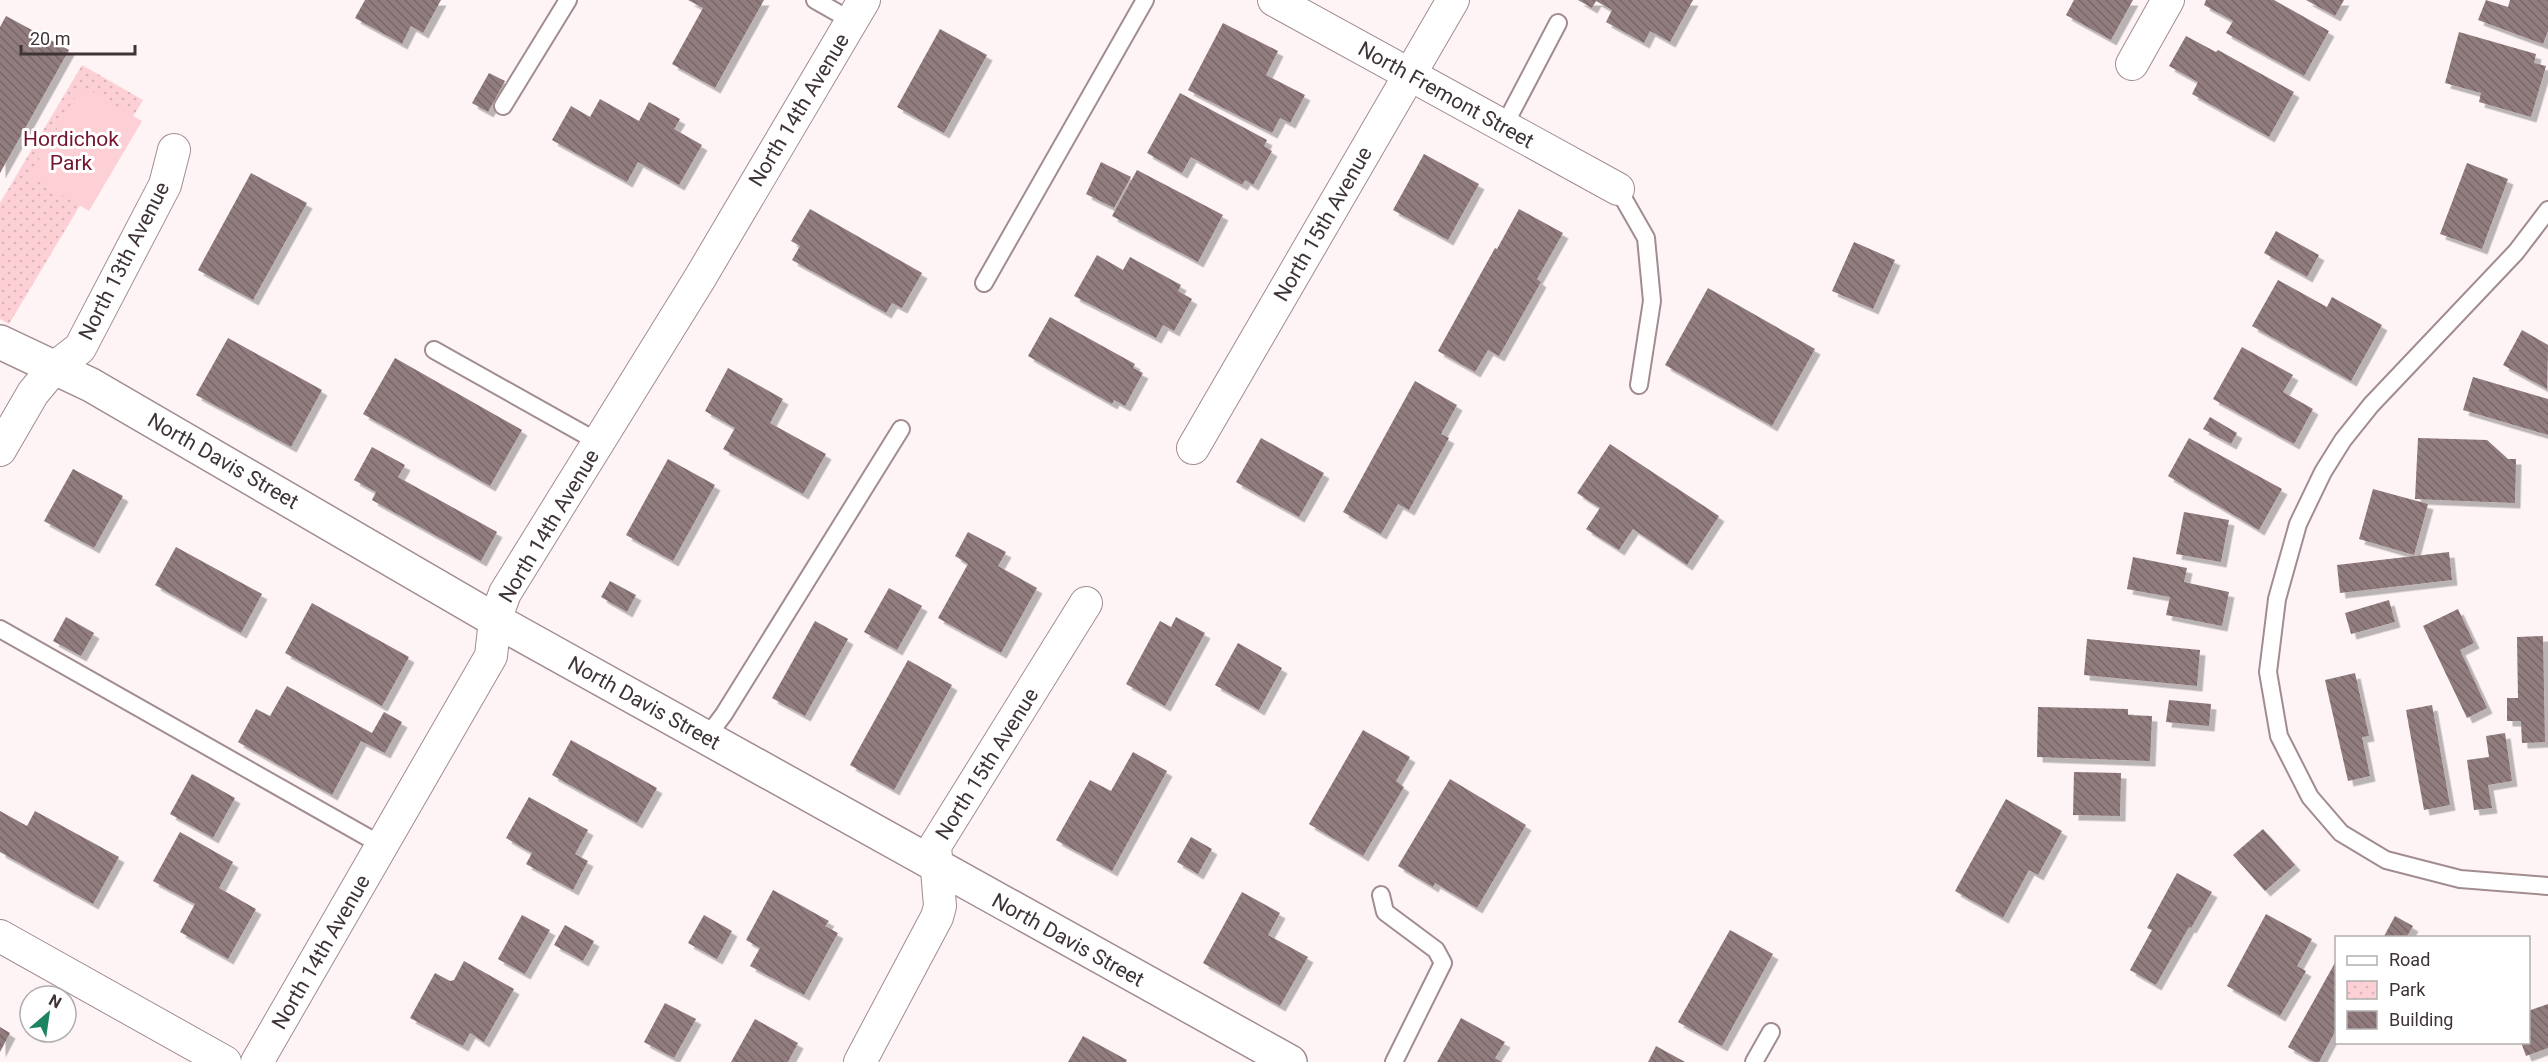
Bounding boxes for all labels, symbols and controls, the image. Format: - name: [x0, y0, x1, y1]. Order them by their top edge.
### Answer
- scale bar: [21, 18, 135, 56]
- text: 20 m: [30, 28, 70, 49]
- street label: North 14th Avenue: [744, 29, 854, 191]
- street label: North Fremont Street: [1354, 37, 1538, 153]
- park label: Hordichok Park: [23, 127, 119, 175]
- street label: North 15th Avenue: [1269, 143, 1377, 305]
- street label: North 13th Avenue: [74, 178, 174, 344]
- street label: North Davis Street: [143, 408, 303, 514]
- street label: North 14th Avenue: [494, 445, 604, 607]
- street label: North Davis Street: [564, 651, 724, 755]
- street label: North 15th Avenue: [931, 684, 1043, 844]
- street label: North 14th Avenue: [267, 871, 375, 1033]
- street label: North Davis Street: [988, 888, 1148, 992]
- legend: [2335, 936, 2530, 1044]
- text: Road: [2389, 949, 2430, 970]
- text: Park: [2389, 979, 2426, 1000]
- north arrow: [18, 984, 78, 1044]
- text: N: [45, 990, 65, 1012]
- text: Building: [2389, 1009, 2453, 1030]

